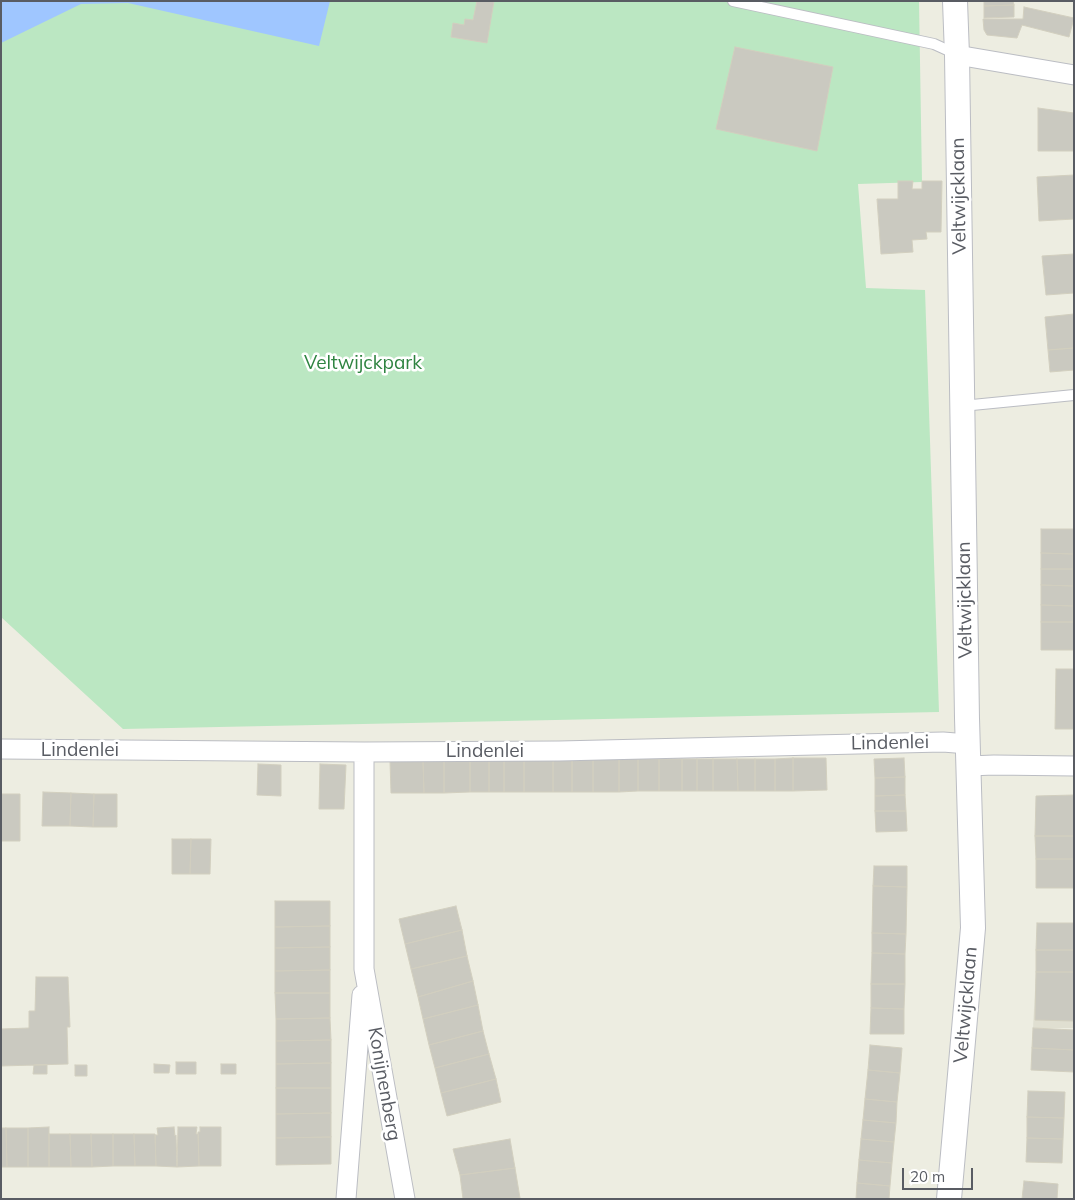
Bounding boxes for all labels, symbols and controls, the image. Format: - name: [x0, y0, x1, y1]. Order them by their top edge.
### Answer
- street label: Veltwijcklaan: [947, 137, 971, 255]
- park label: Veltwijckpark: [304, 352, 422, 374]
- street label: Veltwijcklaan: [953, 541, 977, 659]
- street label: Lindenlei: [851, 731, 929, 755]
- street label: Lindenlei: [41, 739, 119, 761]
- street label: Lindenlei: [446, 740, 524, 762]
- street label: Veltwijcklaan: [950, 946, 982, 1064]
- street label: Konijnenberg: [363, 1025, 405, 1143]
- scale bar: [905, 1158, 976, 1190]
- text: 20 m: [910, 1167, 945, 1186]

